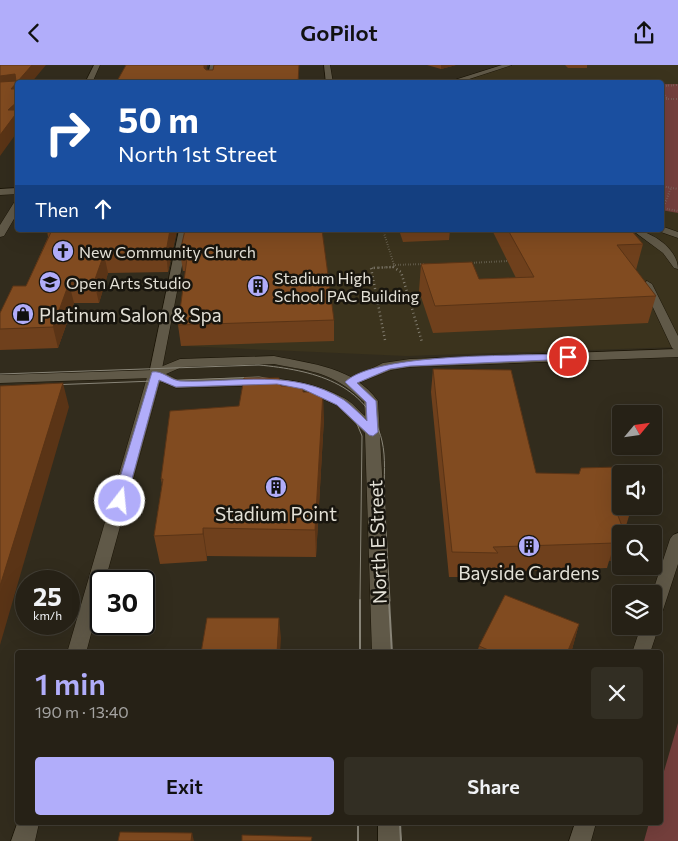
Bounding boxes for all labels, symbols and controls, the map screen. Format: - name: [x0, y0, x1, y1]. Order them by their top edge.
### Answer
- icon: back: [20, 19, 48, 47]
- text: GoPilot: [300, 19, 378, 46]
- icon: share: [630, 19, 658, 47]
- text: 50 m: [118, 97, 199, 140]
- icon: right: [35, 100, 100, 165]
- text: North 1st Street: [118, 140, 277, 167]
- icon: ahead: [89, 195, 117, 223]
- text: Then: [35, 198, 79, 221]
- church icon: New Community Church: [51, 239, 75, 263]
- place label: New Community Church: [79, 242, 256, 261]
- place label: Stadium High School PAC Building: [274, 268, 419, 305]
- school or university icon: Open Arts Studio: [38, 270, 62, 294]
- place label: Open Arts Studio: [66, 273, 191, 292]
- building icon: Stadium High School PAC Building: [246, 274, 270, 298]
- shop icon: Platinum Salon & Spa: [11, 302, 35, 326]
- place label: Platinum Salon & Spa: [39, 303, 222, 326]
- pin: [547, 336, 589, 378]
- icon: arrive: [554, 343, 582, 371]
- north arrow: [612, 405, 662, 455]
- map controls: [612, 405, 662, 635]
- button: sound: [612, 465, 662, 515]
- position arrow: [93, 474, 145, 526]
- building icon: Stadium Point: [264, 475, 288, 499]
- street label: North E Street: [363, 479, 391, 604]
- place label: Stadium Point: [215, 502, 337, 525]
- button: search: [612, 525, 662, 575]
- building icon: Bayside Gardens: [517, 534, 541, 558]
- place label: Bayside Gardens: [458, 561, 600, 584]
- speed limit sign: 30: [90, 570, 155, 635]
- text: 25: [33, 581, 62, 611]
- button: layers: [612, 585, 662, 635]
- text: km/h: [33, 608, 62, 622]
- text: 1 min: [35, 664, 106, 701]
- button: close: [591, 667, 643, 719]
- text: 190 m · 13:40: [35, 702, 129, 721]
- button: Exit: [35, 757, 334, 815]
- button: Share: [344, 757, 643, 815]

